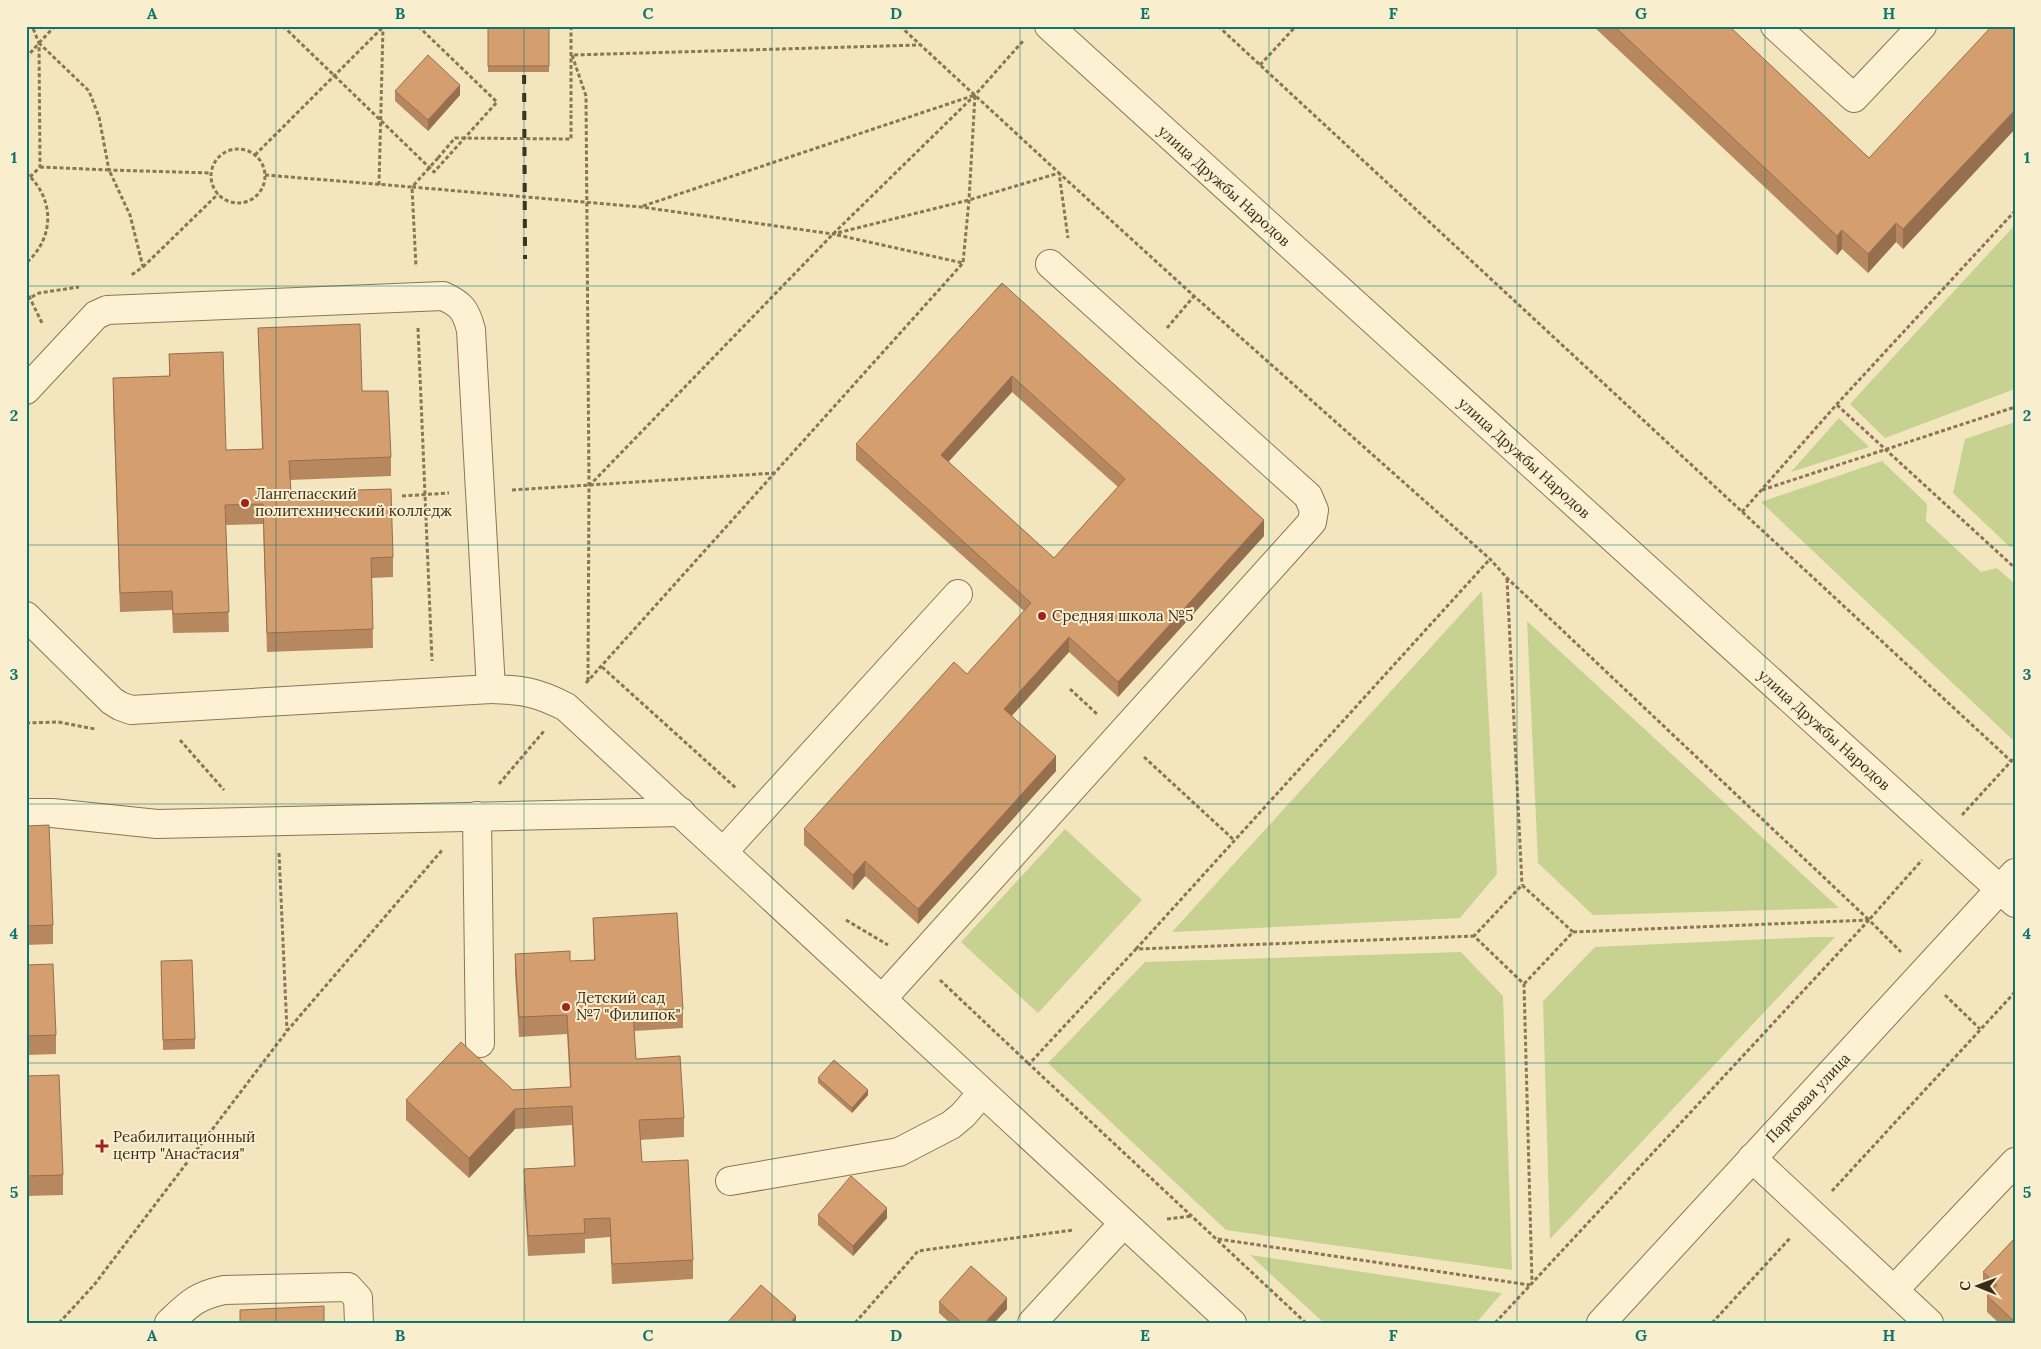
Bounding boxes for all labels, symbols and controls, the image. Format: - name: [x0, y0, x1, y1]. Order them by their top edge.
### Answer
- text: A: [147, 3, 158, 23]
- text: B: [395, 3, 406, 23]
- text: C: [642, 3, 654, 23]
- text: D: [890, 3, 902, 23]
- text: E: [1140, 3, 1150, 23]
- text: F: [1388, 3, 1398, 23]
- text: G: [1635, 3, 1647, 23]
- text: H: [1883, 3, 1896, 23]
- street label: улица Дружбы Народов: [1154, 121, 1295, 250]
- text: 1: [11, 147, 17, 167]
- text: 1: [2024, 147, 2030, 167]
- street label: улица Дружбы Народов: [1454, 393, 1595, 522]
- text: 2: [10, 405, 18, 425]
- text: 2: [2023, 405, 2031, 425]
- place label: Лангепасский политехнический колледж: [255, 484, 452, 520]
- marker: Лангепасский политехнический колледж: [239, 497, 251, 509]
- place label: Средняя школа №5: [1052, 606, 1193, 625]
- marker: Средняя школа №5: [1036, 610, 1048, 622]
- text: 3: [10, 664, 19, 684]
- text: 3: [2023, 664, 2032, 684]
- street label: улица Дружбы Народов: [1754, 665, 1895, 794]
- text: 4: [10, 923, 19, 943]
- text: 4: [2023, 923, 2032, 943]
- place label: Детский сад №7 "Филипок": [576, 988, 681, 1024]
- marker: Детский сад №7 "Филипок": [560, 1001, 572, 1013]
- street label: Парковая улица: [1761, 1049, 1854, 1146]
- place label: Реабилитационный центр "Анастасия": [113, 1127, 256, 1163]
- marker: Реабилитационный центр "Анастасия": [95, 1139, 109, 1153]
- text: 5: [10, 1182, 19, 1202]
- text: 5: [2023, 1182, 2032, 1202]
- north arrow: [1954, 1262, 2004, 1312]
- text: С: [1956, 1280, 1974, 1291]
- text: A: [147, 1325, 158, 1345]
- text: B: [395, 1325, 406, 1345]
- text: C: [642, 1325, 654, 1345]
- text: D: [890, 1325, 902, 1345]
- text: E: [1140, 1325, 1150, 1345]
- text: F: [1388, 1325, 1398, 1345]
- text: G: [1635, 1325, 1647, 1345]
- text: H: [1883, 1325, 1896, 1345]

